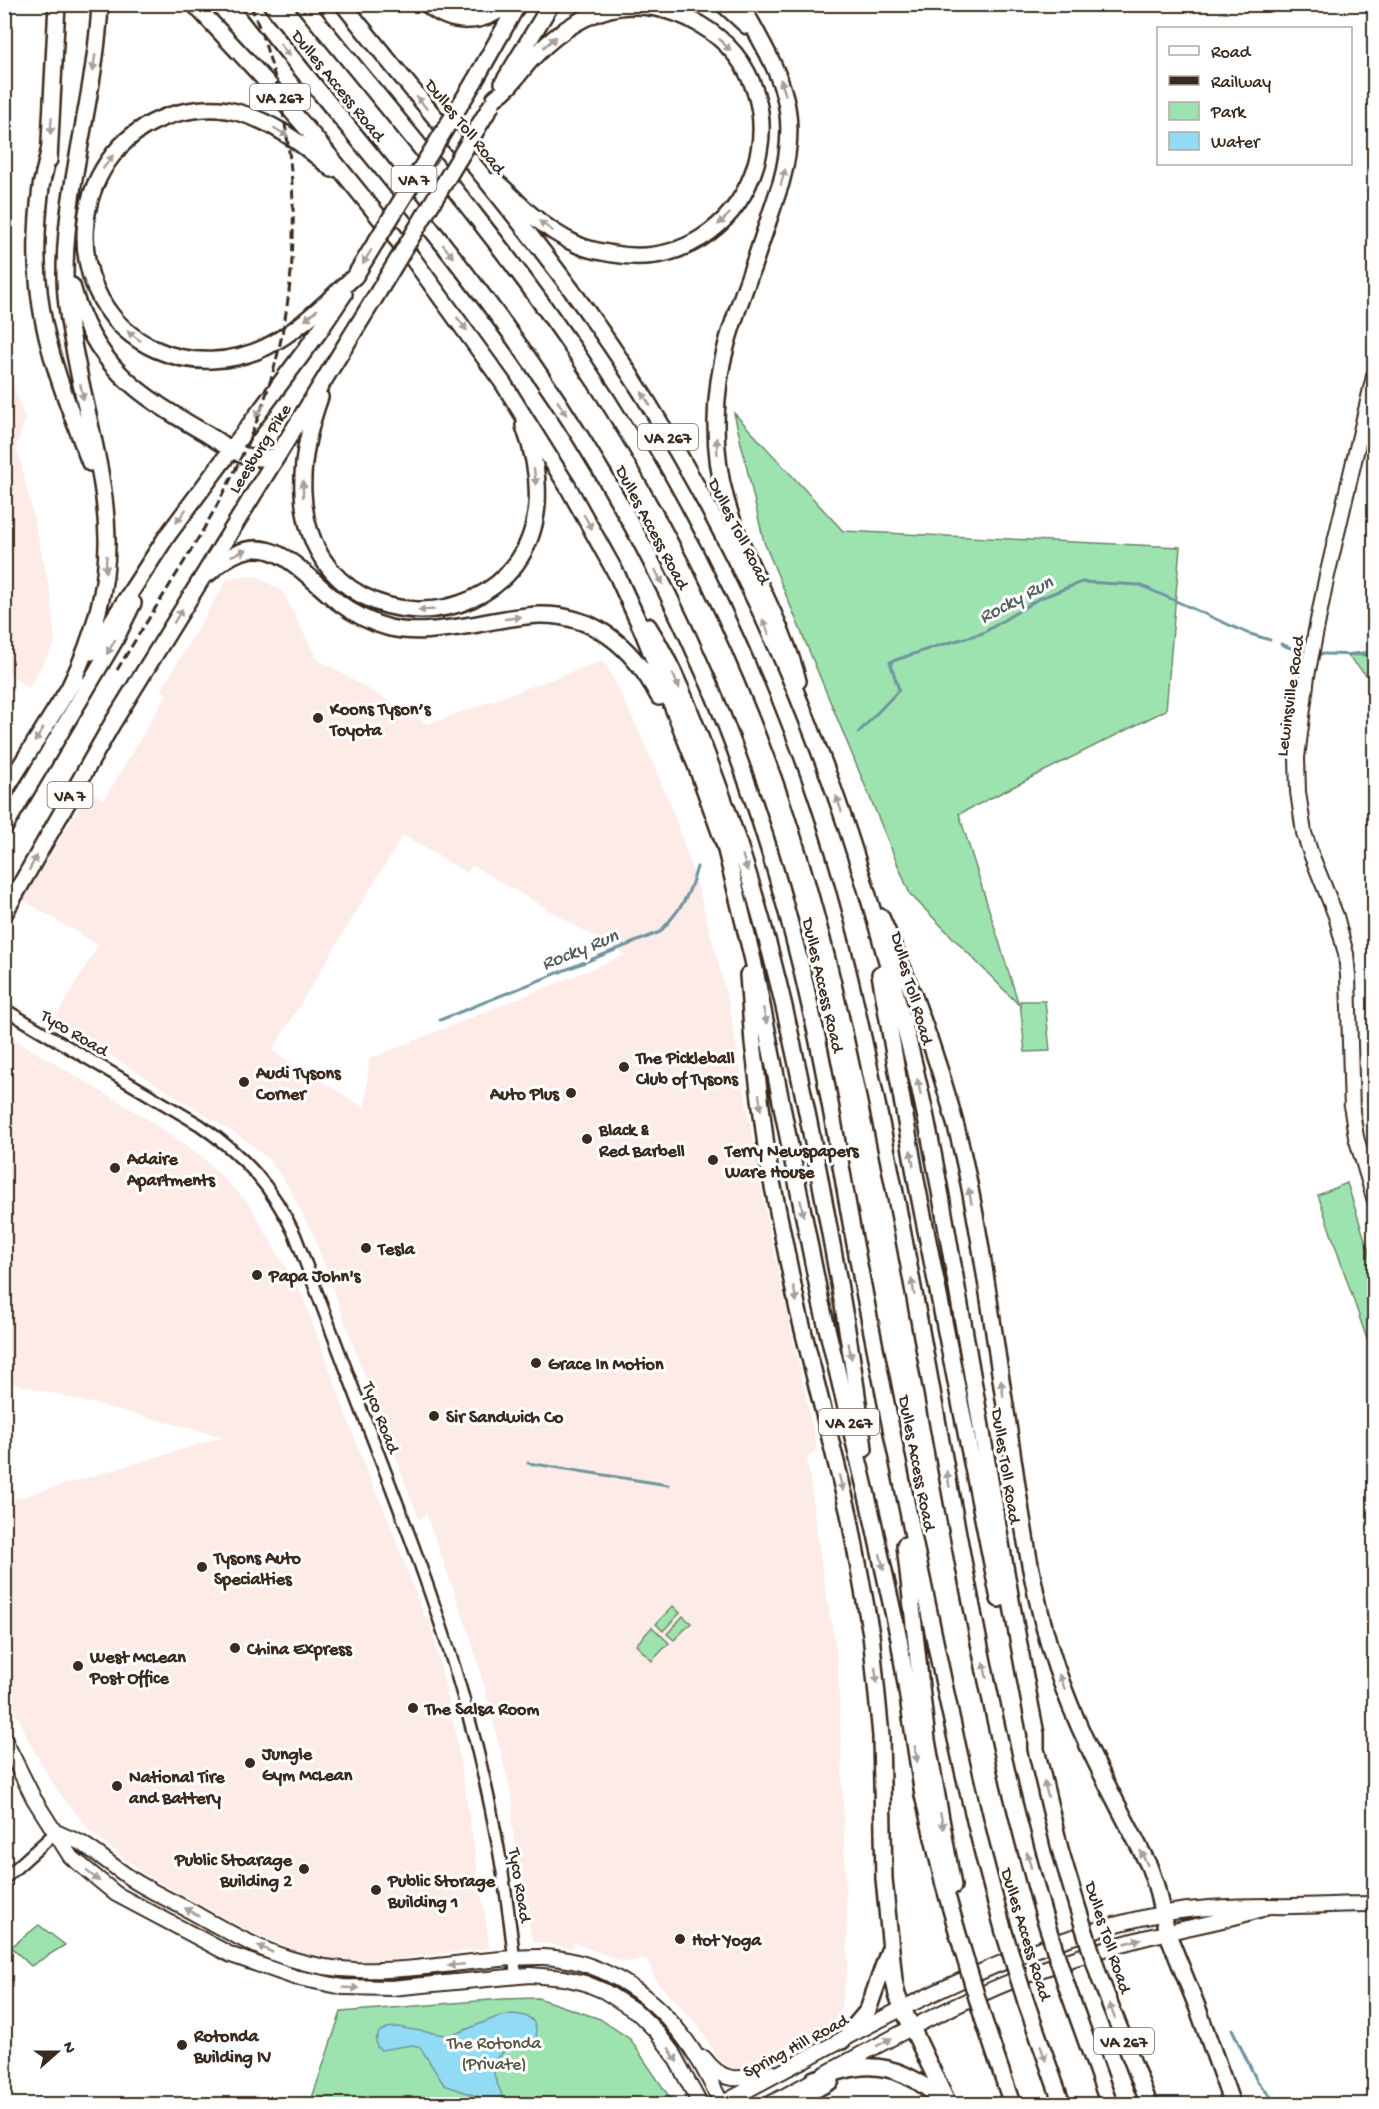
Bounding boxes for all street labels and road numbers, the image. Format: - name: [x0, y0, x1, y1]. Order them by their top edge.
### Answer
- street label: Dulles Access Road: [285, 26, 389, 148]
- street label: Dulles Toll Road: [419, 75, 510, 180]
- road number: VA 267: [250, 84, 310, 110]
- road number: VA 7: [392, 166, 436, 192]
- street label: Leesburg Pike: [225, 400, 297, 498]
- road number: VA 267: [638, 424, 698, 450]
- street label: Dulles Access Road: [609, 462, 693, 595]
- street label: Dulles Toll Road: [702, 475, 774, 590]
- street label: Lewinsville Road: [1273, 633, 1311, 758]
- road number: VA 7: [48, 782, 92, 808]
- street label: Dulles Access Road: [796, 915, 848, 1056]
- street label: Dulles Toll Road: [884, 929, 937, 1049]
- street label: Tyco Road: [35, 1005, 112, 1063]
- street label: Tyco Road: [356, 1378, 403, 1458]
- street label: Dulles Access Road: [892, 1393, 939, 1534]
- street label: Dulles Toll Road: [985, 1406, 1024, 1527]
- road number: VA 267: [819, 1409, 879, 1435]
- street label: Tyco Road: [502, 1846, 535, 1925]
- street label: Dulles Access Road: [994, 1865, 1055, 2005]
- street label: Dulles Toll Road: [1078, 1878, 1135, 1998]
- street label: Spring Hill Road: [740, 2010, 854, 2084]
- road number: VA 267: [1094, 2028, 1154, 2054]

